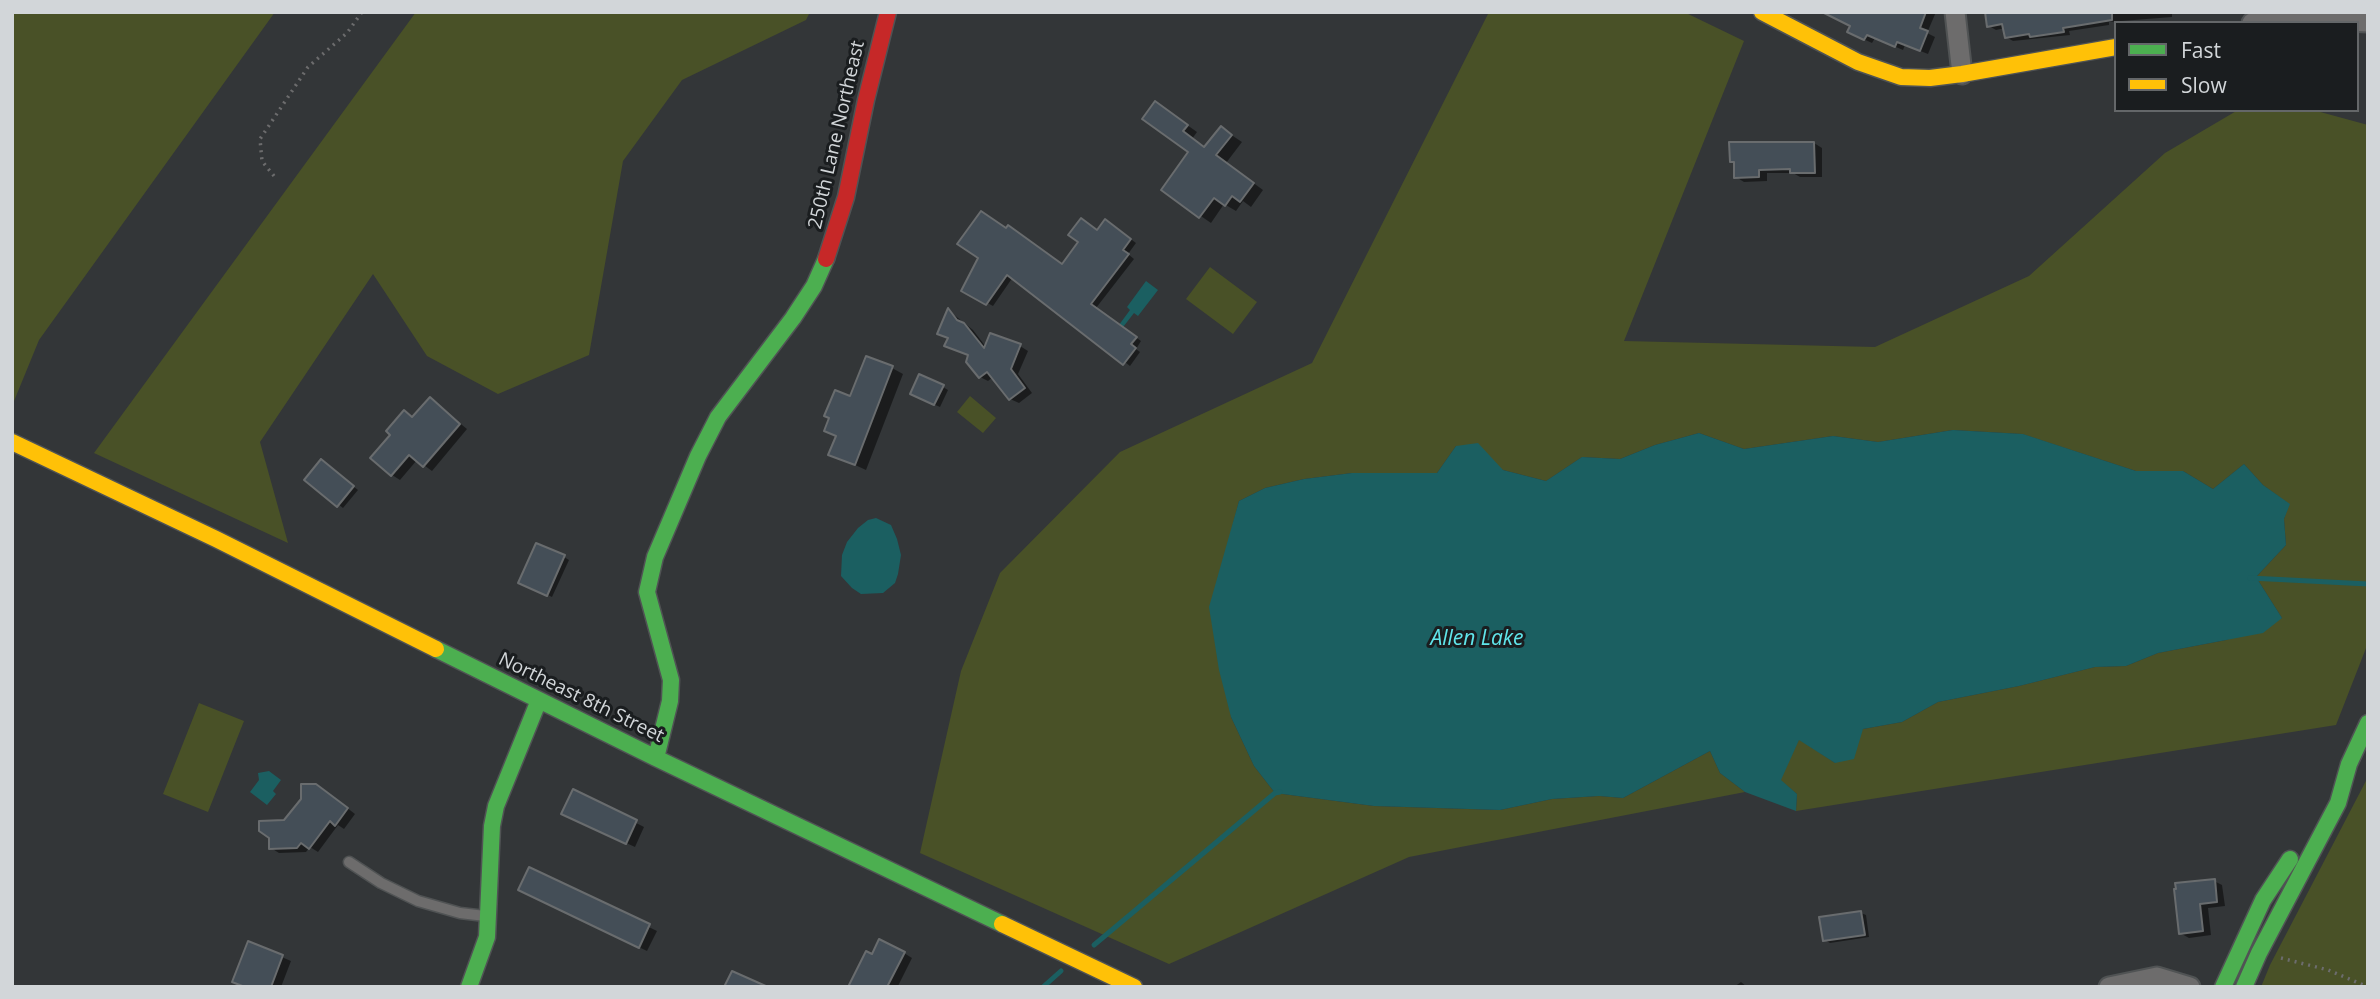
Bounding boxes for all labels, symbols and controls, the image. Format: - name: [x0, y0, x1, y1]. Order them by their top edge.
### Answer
- legend: [2114, 21, 2359, 112]
- text: Fast: [2181, 36, 2221, 64]
- street label: 250th Lane Northeast: [804, 39, 870, 231]
- text: Slow: [2181, 71, 2227, 99]
- water label: Allen Lake: [1430, 626, 1524, 652]
- street label: Northeast 8th Street: [495, 648, 667, 748]

